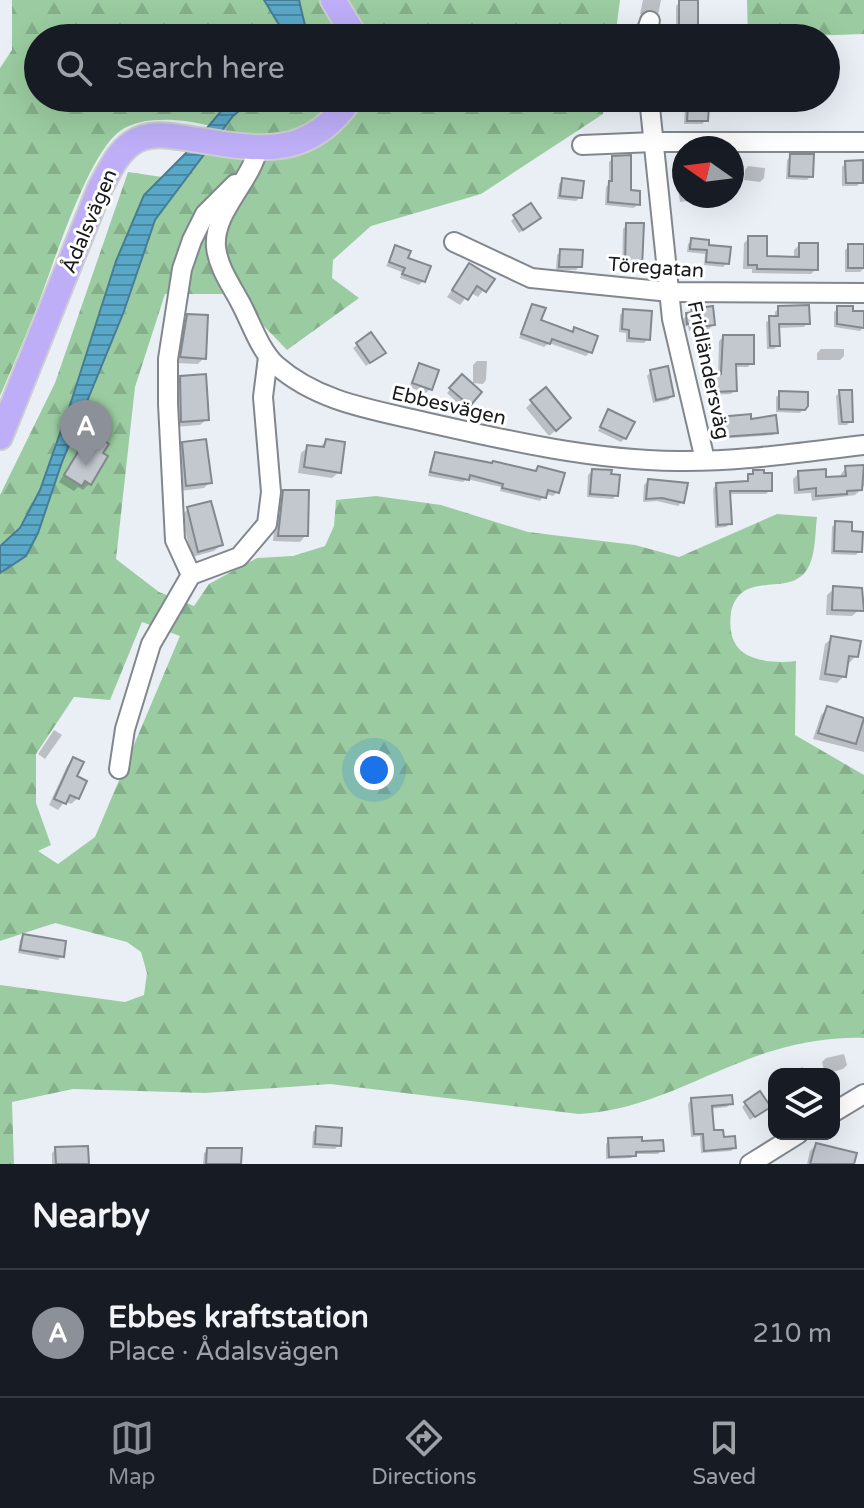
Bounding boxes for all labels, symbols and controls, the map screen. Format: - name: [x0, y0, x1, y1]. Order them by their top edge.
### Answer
- search box: [24, 24, 840, 112]
- icon: search: [52, 46, 96, 90]
- text: Search here: [116, 50, 285, 87]
- north arrow: [672, 136, 744, 208]
- street label: Ådalsvägen: [56, 165, 123, 277]
- street label: Töregatan: [607, 253, 705, 283]
- street label: Fridländersväg: [682, 299, 734, 442]
- street label: Ebbesvägen: [389, 381, 508, 431]
- pin: A: [60, 400, 112, 466]
- your location: [354, 750, 394, 790]
- map controls: [768, 1068, 840, 1140]
- button: layers: [768, 1068, 840, 1140]
- text: Nearby: [32, 1196, 150, 1237]
- text: Ebbes kraftstation: [108, 1299, 369, 1336]
- text: A: [48, 1318, 68, 1349]
- text: 210 m: [752, 1318, 832, 1349]
- text: Place · Ådalsvägen: [108, 1336, 339, 1367]
- tab: Map: [108, 1416, 155, 1490]
- tab: Directions: [371, 1416, 477, 1490]
- tab: Saved: [692, 1416, 756, 1490]

